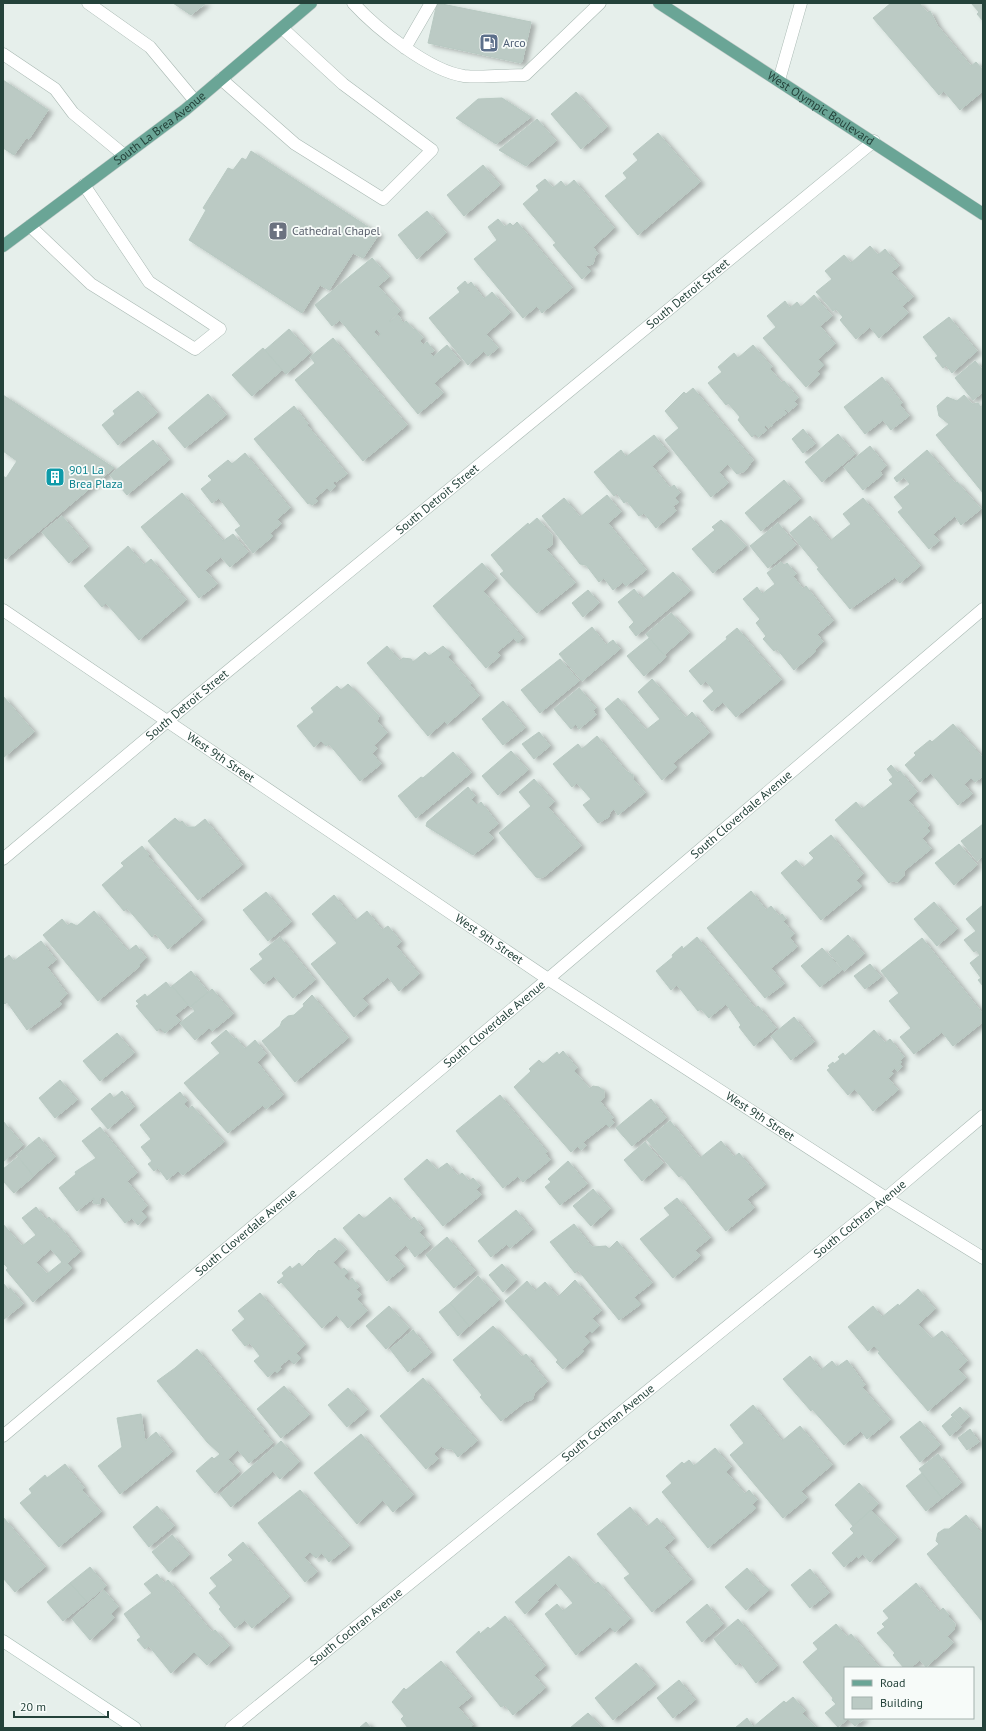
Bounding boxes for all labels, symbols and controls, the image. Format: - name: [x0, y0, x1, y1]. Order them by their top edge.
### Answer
- fuel station icon: Arco: [478, 32, 500, 54]
- place label: Arco: [503, 35, 526, 50]
- street label: West Olympic Boulevard: [765, 68, 877, 148]
- street label: South La Brea Avenue: [110, 88, 208, 168]
- church icon: Cathedral Chapel: [267, 220, 289, 242]
- place label: Cathedral Chapel: [292, 223, 380, 238]
- street label: South Detroit Street: [643, 255, 732, 332]
- street label: South Detroit Street: [392, 460, 482, 537]
- place label: 901 La Brea Plaza: [69, 462, 123, 491]
- building icon: 901 La Brea Plaza: [44, 466, 66, 488]
- street label: South Detroit Street: [142, 666, 231, 743]
- street label: West 9th Street: [184, 729, 258, 785]
- street label: South Cloverdale Avenue: [687, 767, 795, 861]
- street label: West 9th Street: [452, 910, 526, 967]
- street label: South Cloverdale Avenue: [440, 977, 548, 1071]
- street label: West 9th Street: [723, 1088, 798, 1144]
- street label: South Cochran Avenue: [810, 1176, 909, 1261]
- street label: South Cloverdale Avenue: [192, 1185, 299, 1279]
- street label: South Cochran Avenue: [558, 1381, 657, 1465]
- street label: South Cochran Avenue: [306, 1584, 405, 1668]
- legend: [844, 1667, 974, 1719]
- text: Road: [880, 1675, 905, 1690]
- scale bar: [14, 1693, 108, 1719]
- text: Building: [880, 1695, 923, 1710]
- text: 20 m: [20, 1699, 46, 1714]

